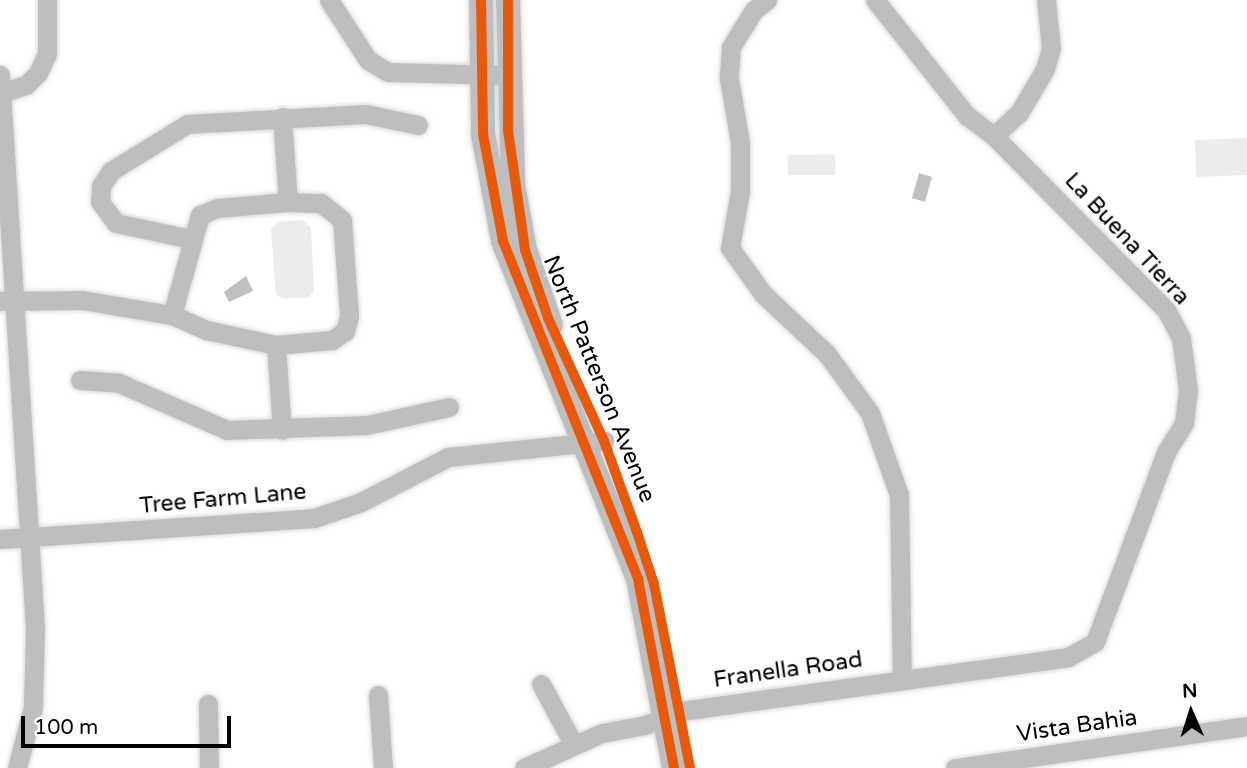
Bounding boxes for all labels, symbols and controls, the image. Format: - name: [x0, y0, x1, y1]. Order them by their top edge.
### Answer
- street label: La Buena Tierra: [1059, 167, 1195, 311]
- street label: North Patterson Avenue: [537, 252, 661, 506]
- street label: Tree Farm Lane: [138, 478, 308, 520]
- street label: Franella Road: [712, 646, 864, 694]
- north arrow: [1156, 677, 1226, 747]
- text: N: [1182, 680, 1198, 702]
- scale bar: [24, 702, 234, 746]
- street label: Vista Bahia: [1015, 704, 1139, 748]
- text: 100 m: [34, 715, 98, 740]

